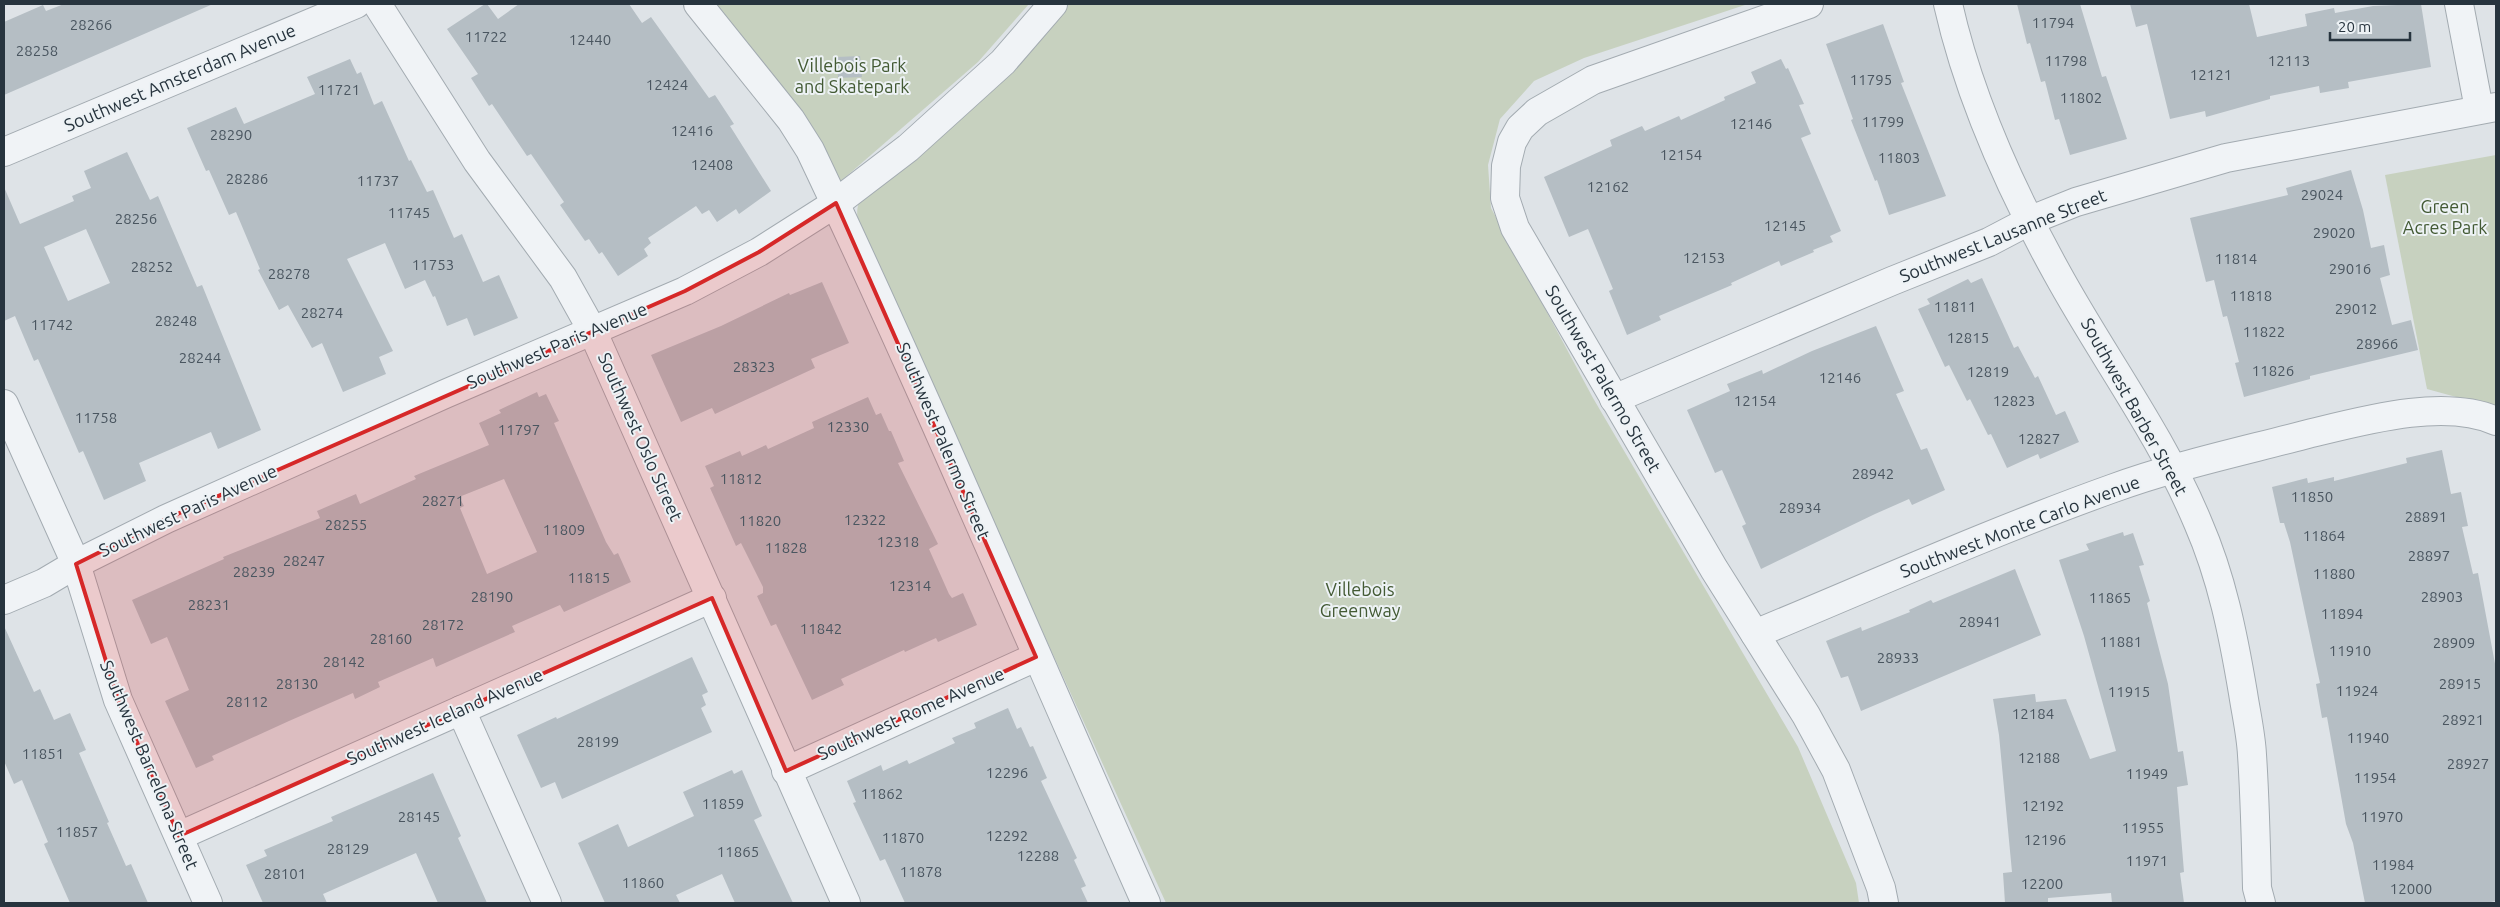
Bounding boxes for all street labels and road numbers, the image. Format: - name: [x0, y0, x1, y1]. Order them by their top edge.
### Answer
- street label: Southwest Amsterdam Avenue: [61, 19, 298, 135]
- street label: Southwest Lausanne Street: [1896, 184, 2109, 286]
- street label: Southwest Palermo Street: [1542, 282, 1666, 475]
- street label: Southwest Paris Avenue: [463, 298, 650, 392]
- street label: Southwest Barber Street: [2078, 314, 2192, 499]
- street label: Southwest Palermo Street: [893, 339, 995, 542]
- street label: Southwest Oslo Street: [595, 349, 687, 524]
- street label: Southwest Paris Avenue: [95, 460, 280, 560]
- street label: Southwest Monte Carlo Avenue: [1897, 471, 2142, 581]
- street label: Southwest Barcelona Street: [97, 657, 203, 872]
- street label: Southwest Rome Avenue: [814, 663, 1007, 763]
- street label: Southwest Iceland Avenue: [343, 664, 546, 769]

